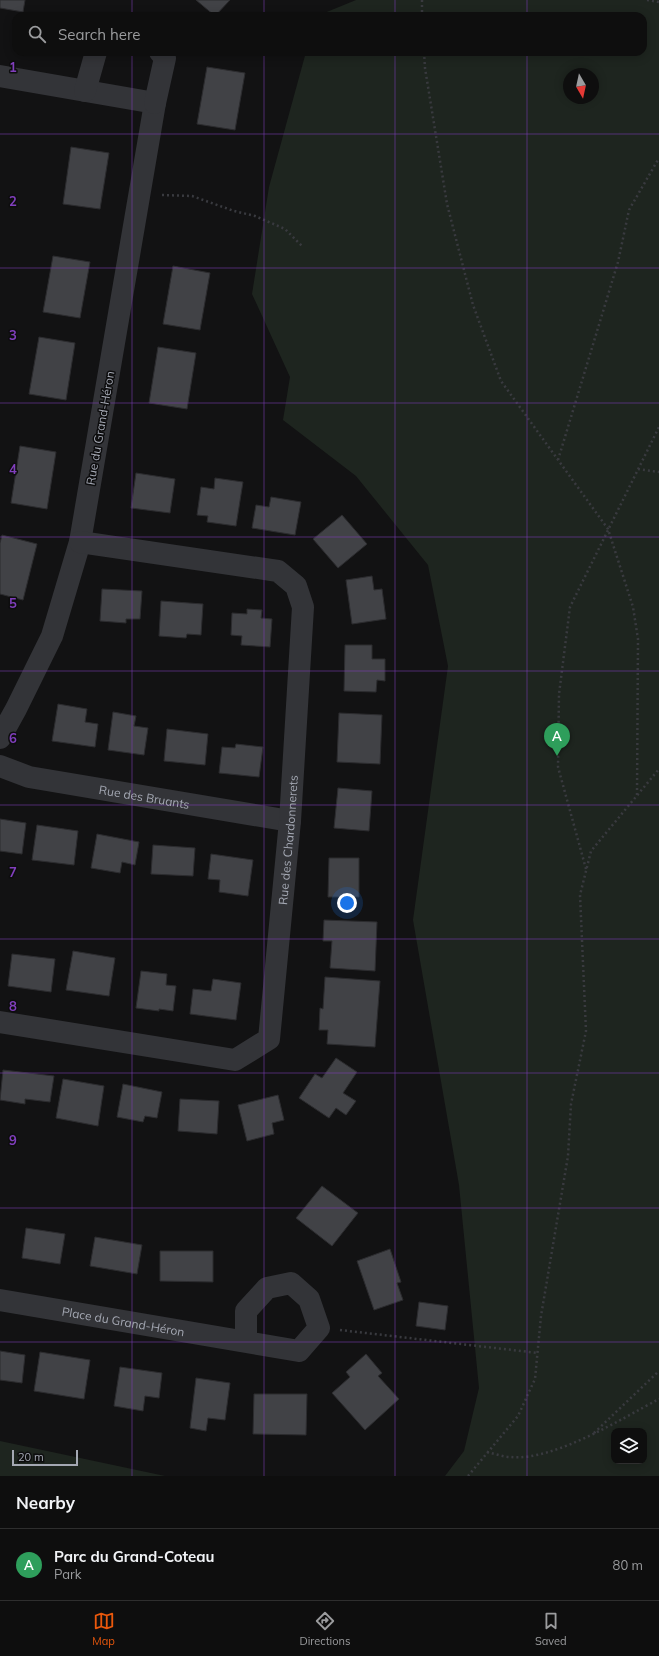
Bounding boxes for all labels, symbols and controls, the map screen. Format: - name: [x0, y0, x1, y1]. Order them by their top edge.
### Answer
- search box: [12, 12, 647, 56]
- icon: search: [26, 23, 48, 45]
- text: Search here: [58, 25, 140, 44]
- text: 1: [9, 59, 17, 75]
- north arrow: [563, 68, 599, 104]
- text: 2: [9, 193, 17, 209]
- text: 3: [9, 327, 17, 343]
- street label: Rue du Grand-Héron: [83, 370, 117, 486]
- text: 4: [9, 461, 17, 477]
- text: 5: [9, 595, 17, 611]
- pin: A: [544, 723, 570, 756]
- text: 6: [9, 730, 17, 746]
- street label: Rue des Chardonnerets: [274, 775, 300, 905]
- street label: Rue des Bruants: [98, 781, 191, 811]
- text: 7: [9, 864, 17, 880]
- your location: [337, 893, 357, 913]
- text: 8: [9, 998, 17, 1014]
- text: 9: [9, 1132, 17, 1148]
- street label: Place du Grand-Héron: [61, 1303, 186, 1339]
- map controls: [611, 1428, 647, 1464]
- button: layers: [611, 1428, 647, 1464]
- scale bar: [12, 1448, 78, 1467]
- text: 20 m: [18, 1450, 44, 1464]
- text: Nearby: [16, 1492, 75, 1513]
- text: Parc du Grand-Coteau: [54, 1547, 215, 1566]
- text: A: [24, 1557, 34, 1573]
- text: 80 m: [613, 1557, 643, 1573]
- text: Park: [54, 1566, 81, 1582]
- tab: Map: [92, 1610, 115, 1648]
- tab: Directions: [300, 1610, 350, 1648]
- tab: Saved: [535, 1610, 567, 1648]

